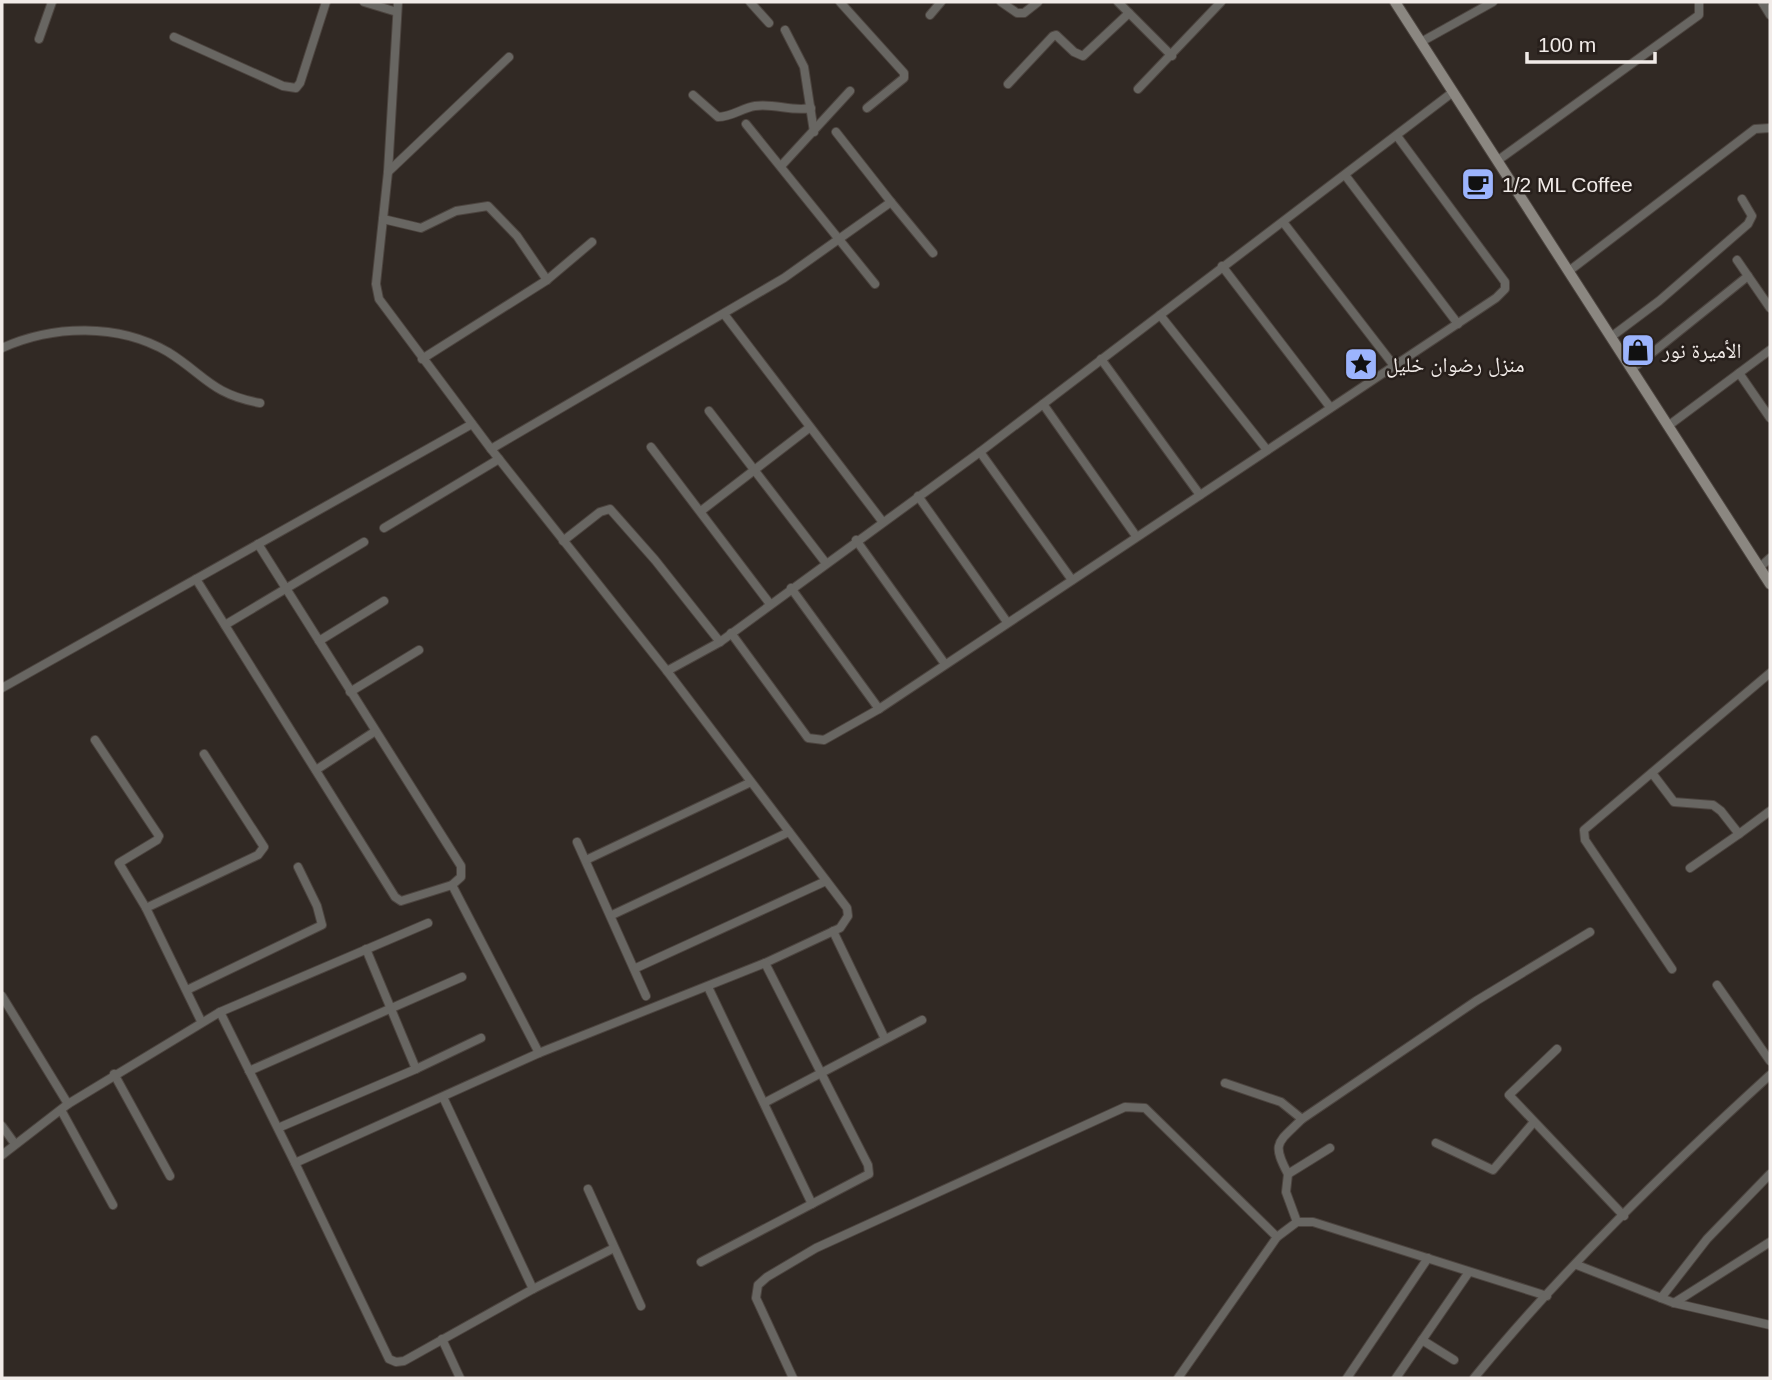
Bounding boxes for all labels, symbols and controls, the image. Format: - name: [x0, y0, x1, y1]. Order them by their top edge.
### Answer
- scale bar: [1527, 21, 1655, 65]
- text: 100 m: [1538, 33, 1596, 56]
- cafe icon: 1/2 ML Coffee: [1459, 165, 1497, 203]
- place label: 1/2 ML Coffee: [1502, 173, 1633, 196]
- shop icon: الأميرة نور: [1619, 331, 1657, 369]
- place label: الأميرة نور: [1661, 339, 1742, 362]
- place icon: منزل رضوان خليل: [1342, 345, 1380, 383]
- place label: منزل رضوان خليل: [1386, 353, 1525, 378]

